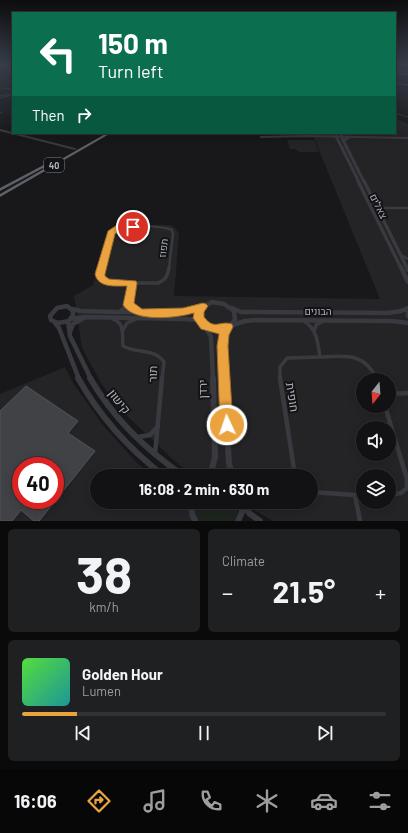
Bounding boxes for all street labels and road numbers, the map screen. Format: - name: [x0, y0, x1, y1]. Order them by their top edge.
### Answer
- road number: 40: [44, 158, 64, 172]
- street label: צאלים: [368, 192, 390, 221]
- street label: תפוז: [156, 238, 170, 258]
- street label: הבונים: [304, 305, 332, 317]
- street label: תור: [145, 365, 159, 383]
- street label: ירדן: [195, 379, 209, 399]
- street label: חופית: [284, 381, 302, 413]
- street label: קישון: [106, 386, 134, 416]

